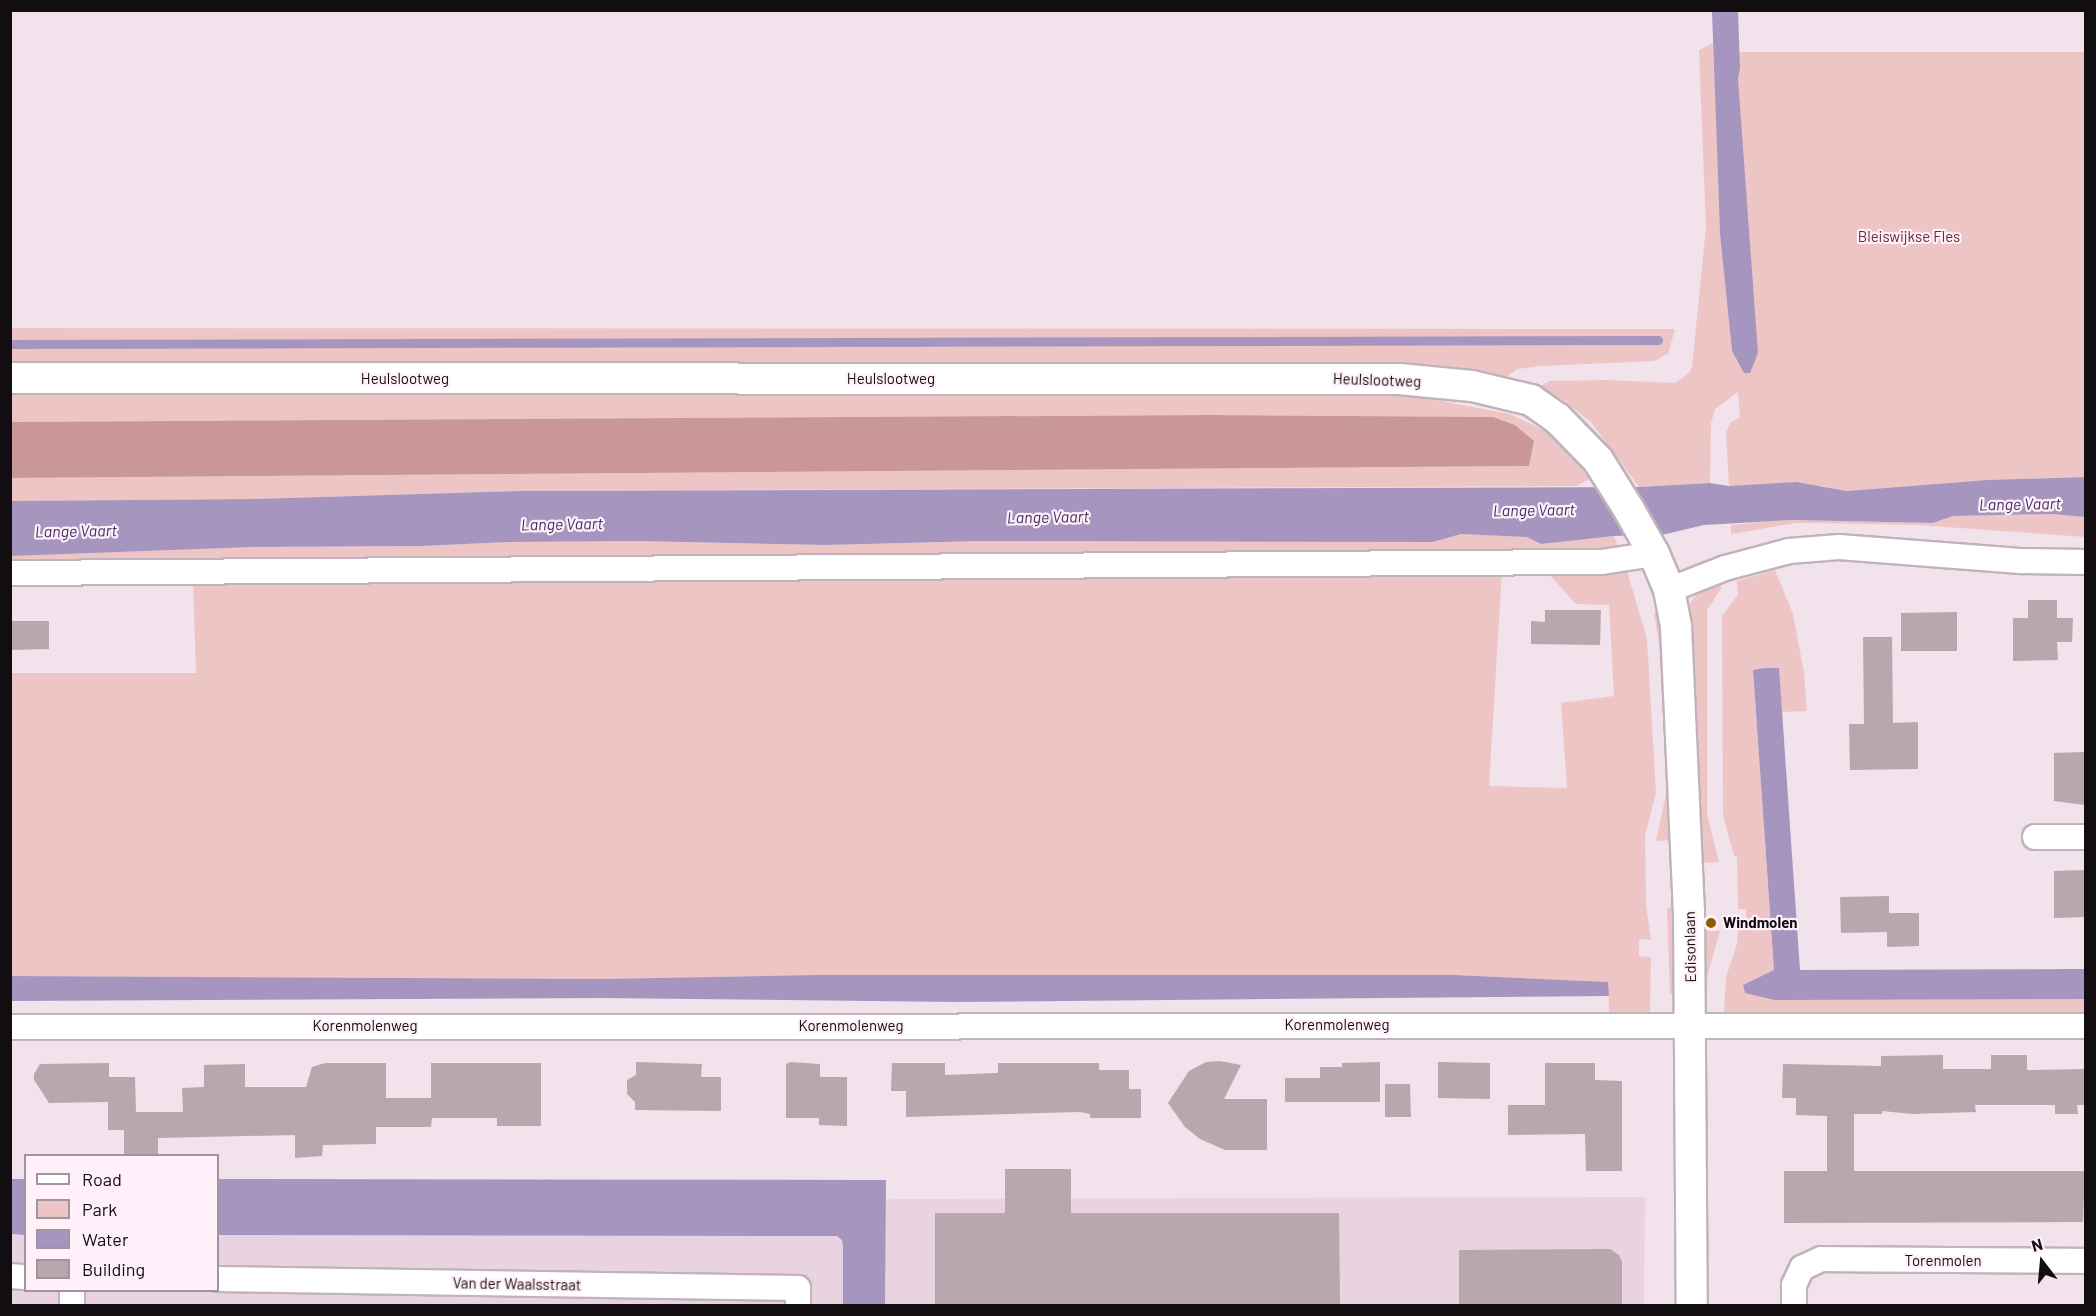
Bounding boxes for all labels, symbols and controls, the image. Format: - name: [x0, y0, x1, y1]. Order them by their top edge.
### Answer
- park label: Bleiswijkse Fles: [1858, 228, 1960, 246]
- street label: Heulslootweg: [1333, 369, 1421, 391]
- street label: Heulslootweg: [361, 370, 449, 388]
- street label: Heulslootweg: [847, 370, 935, 388]
- water label: Lange Vaart: [1979, 494, 2061, 514]
- water label: Lange Vaart: [1493, 500, 1575, 520]
- water label: Lange Vaart: [1007, 507, 1089, 527]
- water label: Lange Vaart: [521, 514, 603, 534]
- water label: Lange Vaart: [35, 521, 117, 541]
- street label: Edisonlaan: [1680, 911, 1700, 983]
- place label: Windmolen: [1723, 914, 1798, 932]
- marker: Windmolen: [1704, 916, 1718, 930]
- street label: Korenmolenweg: [1284, 1016, 1390, 1034]
- street label: Korenmolenweg: [312, 1017, 418, 1035]
- street label: Korenmolenweg: [798, 1017, 904, 1035]
- legend: [24, 1154, 219, 1292]
- text: Road: [82, 1168, 122, 1190]
- text: Park: [82, 1198, 117, 1220]
- text: Water: [82, 1228, 129, 1250]
- north arrow: [2012, 1232, 2072, 1292]
- text: N: [2029, 1234, 2045, 1255]
- street label: Torenmolen: [1904, 1252, 1982, 1270]
- text: Building: [82, 1258, 145, 1280]
- street label: Van der Waalsstraat: [453, 1274, 581, 1294]

